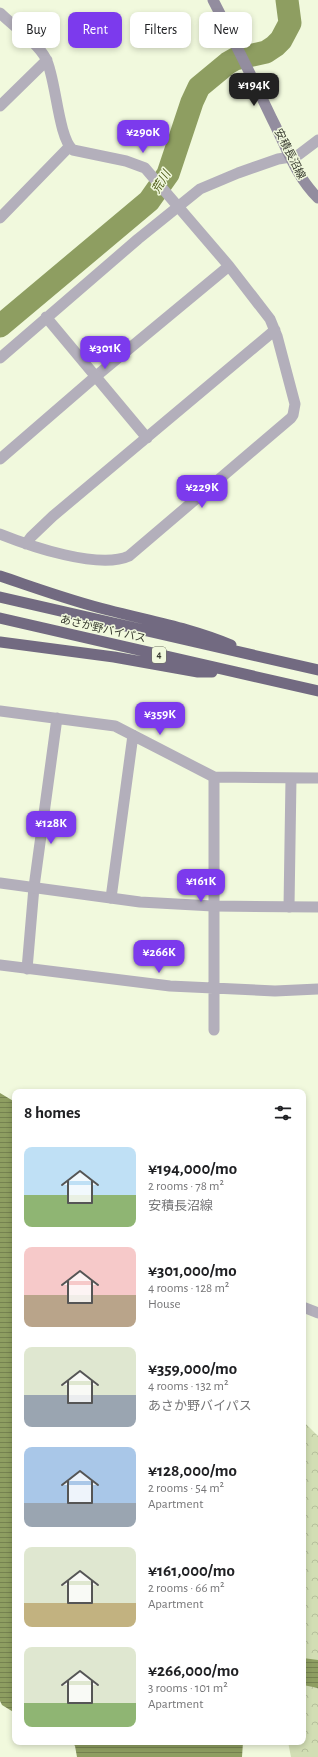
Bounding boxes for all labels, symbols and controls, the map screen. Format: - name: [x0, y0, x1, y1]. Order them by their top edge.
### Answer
- chip: Buy: [12, 12, 60, 48]
- chip: Rent: [68, 12, 122, 48]
- chip: Filters: [130, 12, 191, 48]
- chip: New: [199, 12, 252, 48]
- pin: ¥194K: [226, 73, 282, 107]
- text: ¥194K: [238, 79, 270, 92]
- pin: ¥290K: [115, 120, 171, 154]
- text: ¥290K: [126, 126, 160, 139]
- street label: 安積長沼線: [273, 127, 308, 181]
- water label: 荒川: [149, 166, 173, 195]
- pin: ¥301K: [77, 336, 133, 370]
- text: ¥301K: [89, 342, 121, 355]
- pin: ¥229K: [174, 475, 230, 509]
- text: ¥229K: [186, 481, 218, 494]
- street label: あさか野バイパス: [59, 613, 147, 644]
- road number: 4: [152, 647, 166, 663]
- pin: ¥359K: [132, 702, 188, 736]
- text: ¥359K: [144, 708, 176, 721]
- pin: ¥128K: [23, 811, 79, 845]
- text: ¥128K: [35, 817, 67, 830]
- pin: ¥161K: [173, 869, 229, 903]
- text: ¥161K: [186, 875, 216, 888]
- pin: ¥266K: [131, 940, 187, 974]
- text: ¥266K: [142, 946, 176, 959]
- icon: filters: [272, 1102, 294, 1124]
- text: 8 homes: [24, 1104, 81, 1121]
- text: ¥194,000/mo: [148, 1160, 237, 1177]
- icon: home: [56, 1163, 104, 1211]
- text: 2 rooms · 78 m²: [148, 1180, 224, 1193]
- text: 安積長沼線: [148, 1200, 213, 1213]
- text: ¥301,000/mo: [148, 1262, 237, 1279]
- icon: home: [56, 1263, 104, 1311]
- text: 4 rooms · 128 m²: [148, 1282, 229, 1295]
- text: House: [148, 1298, 180, 1311]
- text: ¥359,000/mo: [148, 1360, 237, 1377]
- icon: home: [56, 1363, 104, 1411]
- text: 4 rooms · 132 m²: [148, 1380, 229, 1393]
- text: あさか野バイパス: [148, 1400, 252, 1413]
- text: ¥128,000/mo: [148, 1462, 237, 1479]
- icon: home: [56, 1463, 104, 1511]
- text: 2 rooms · 54 m²: [148, 1482, 224, 1495]
- text: Apartment: [148, 1498, 203, 1511]
- text: ¥161,000/mo: [148, 1562, 235, 1579]
- icon: home: [56, 1563, 104, 1611]
- text: 2 rooms · 66 m²: [148, 1582, 225, 1595]
- text: Apartment: [148, 1598, 203, 1611]
- text: ¥266,000/mo: [148, 1662, 239, 1679]
- icon: home: [56, 1663, 104, 1711]
- text: 3 rooms · 101 m²: [148, 1682, 228, 1695]
- text: Apartment: [148, 1698, 203, 1711]

